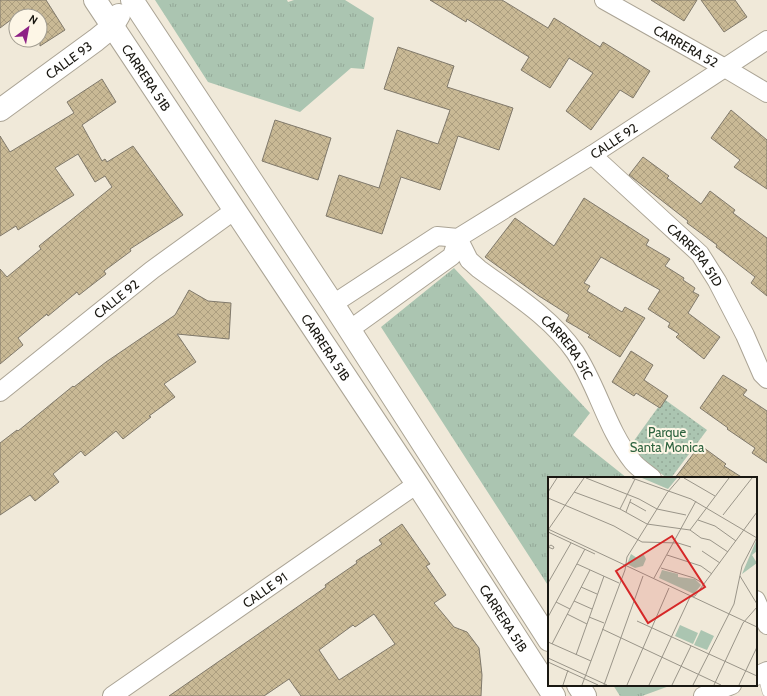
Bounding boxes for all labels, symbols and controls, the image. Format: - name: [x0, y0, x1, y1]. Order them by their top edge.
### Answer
- north arrow: [8, 8, 48, 48]
- text: N: [26, 12, 40, 28]
- street label: CARRERA 52: [651, 22, 721, 71]
- street label: CALLE 93: [42, 38, 95, 82]
- street label: CARRERA 51B: [119, 41, 175, 114]
- street label: CALLE 92: [587, 119, 641, 162]
- street label: CARRERA 51D: [664, 220, 726, 289]
- street label: CALLE 92: [90, 276, 142, 322]
- street label: CARRERA 51B: [298, 311, 354, 384]
- street label: CARRERA 51C: [538, 311, 597, 382]
- park label: Parque Santa Monica: [630, 424, 705, 455]
- inset map: [548, 477, 757, 686]
- street label: CALLE 91: [239, 569, 290, 611]
- street label: CARRERA 51B: [476, 582, 531, 655]

